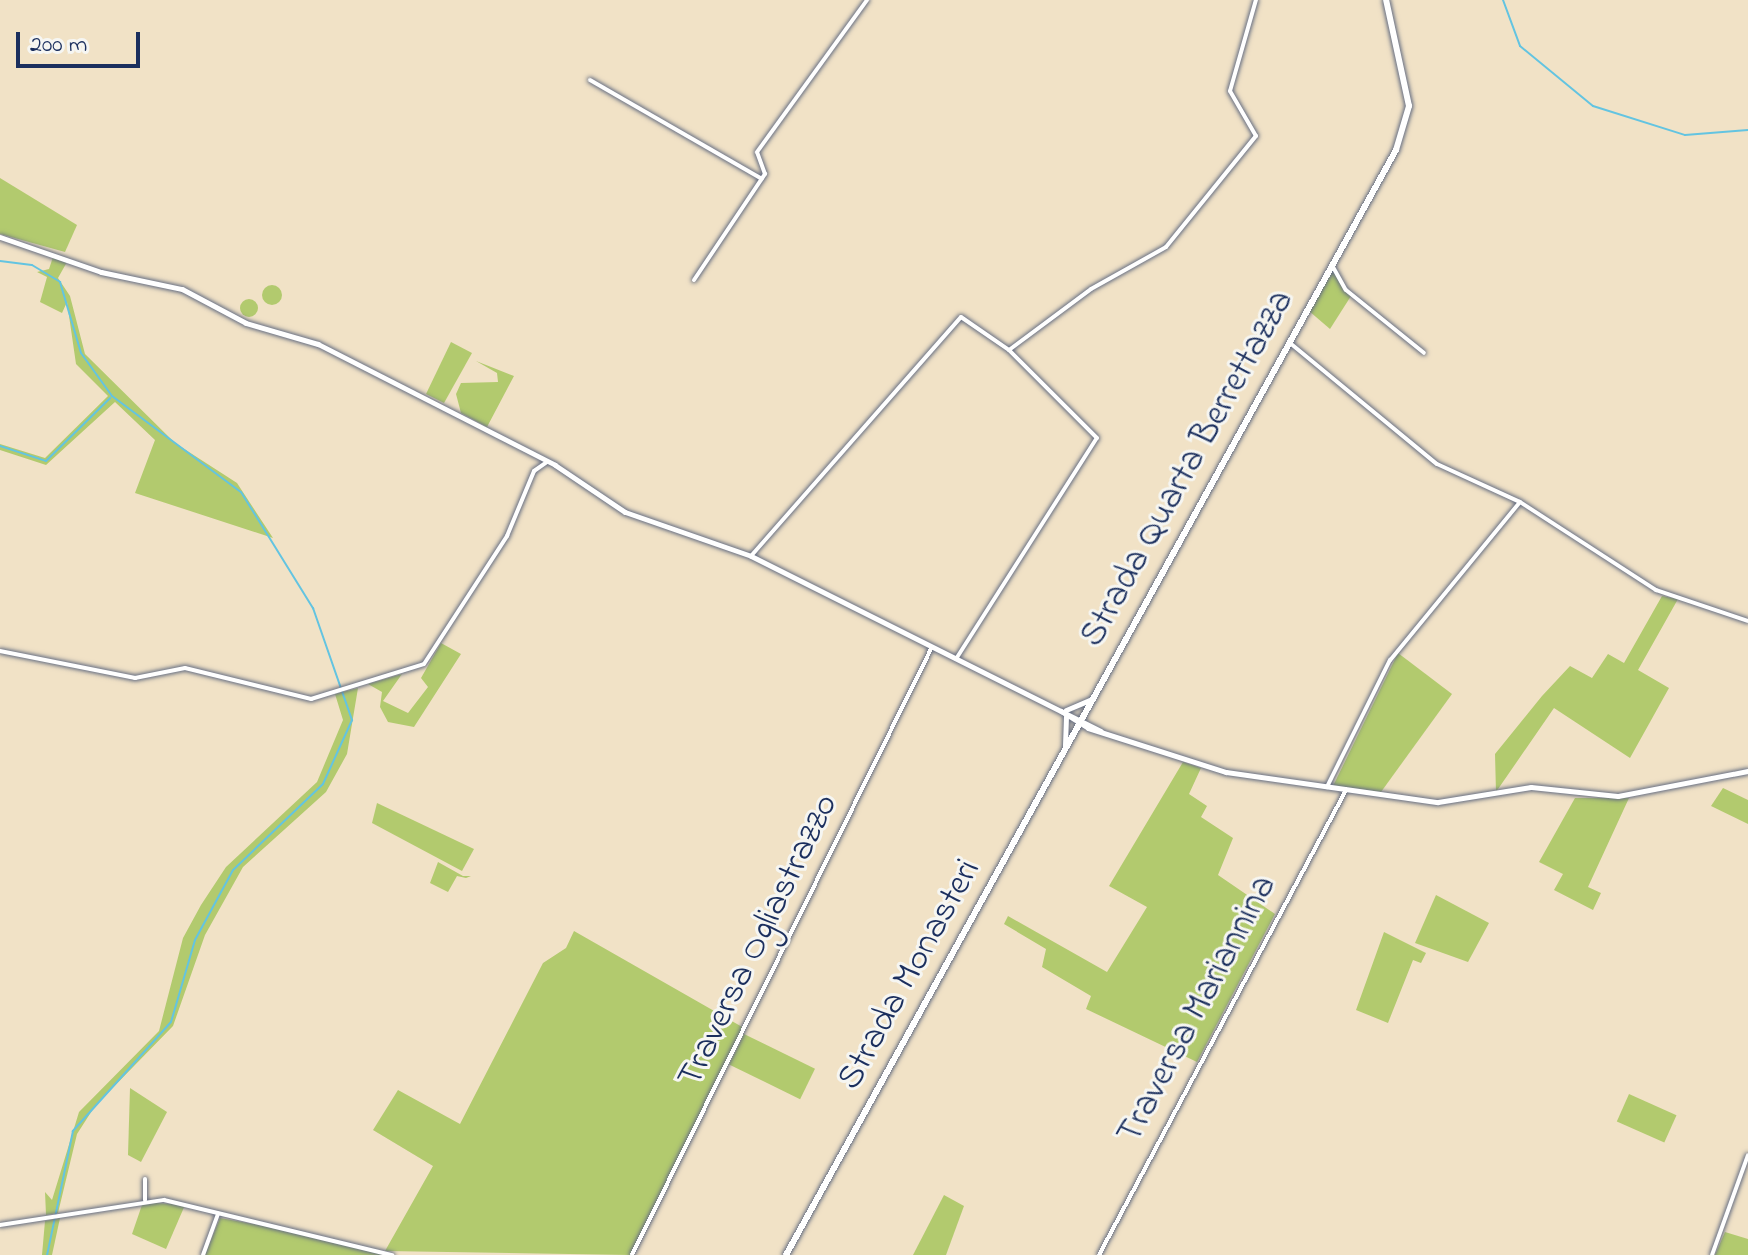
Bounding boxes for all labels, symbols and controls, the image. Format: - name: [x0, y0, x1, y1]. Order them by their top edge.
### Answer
- scale bar: [20, 16, 144, 66]
- text: 200 m: [30, 28, 87, 63]
- street label: Strada Quarta Berrettazza: [1072, 283, 1304, 655]
- street label: Traversa Ogliastrazzo: [669, 787, 849, 1095]
- street label: Strada Monasteri: [829, 852, 991, 1098]
- street label: Traversa Mariannina: [1109, 868, 1287, 1152]

